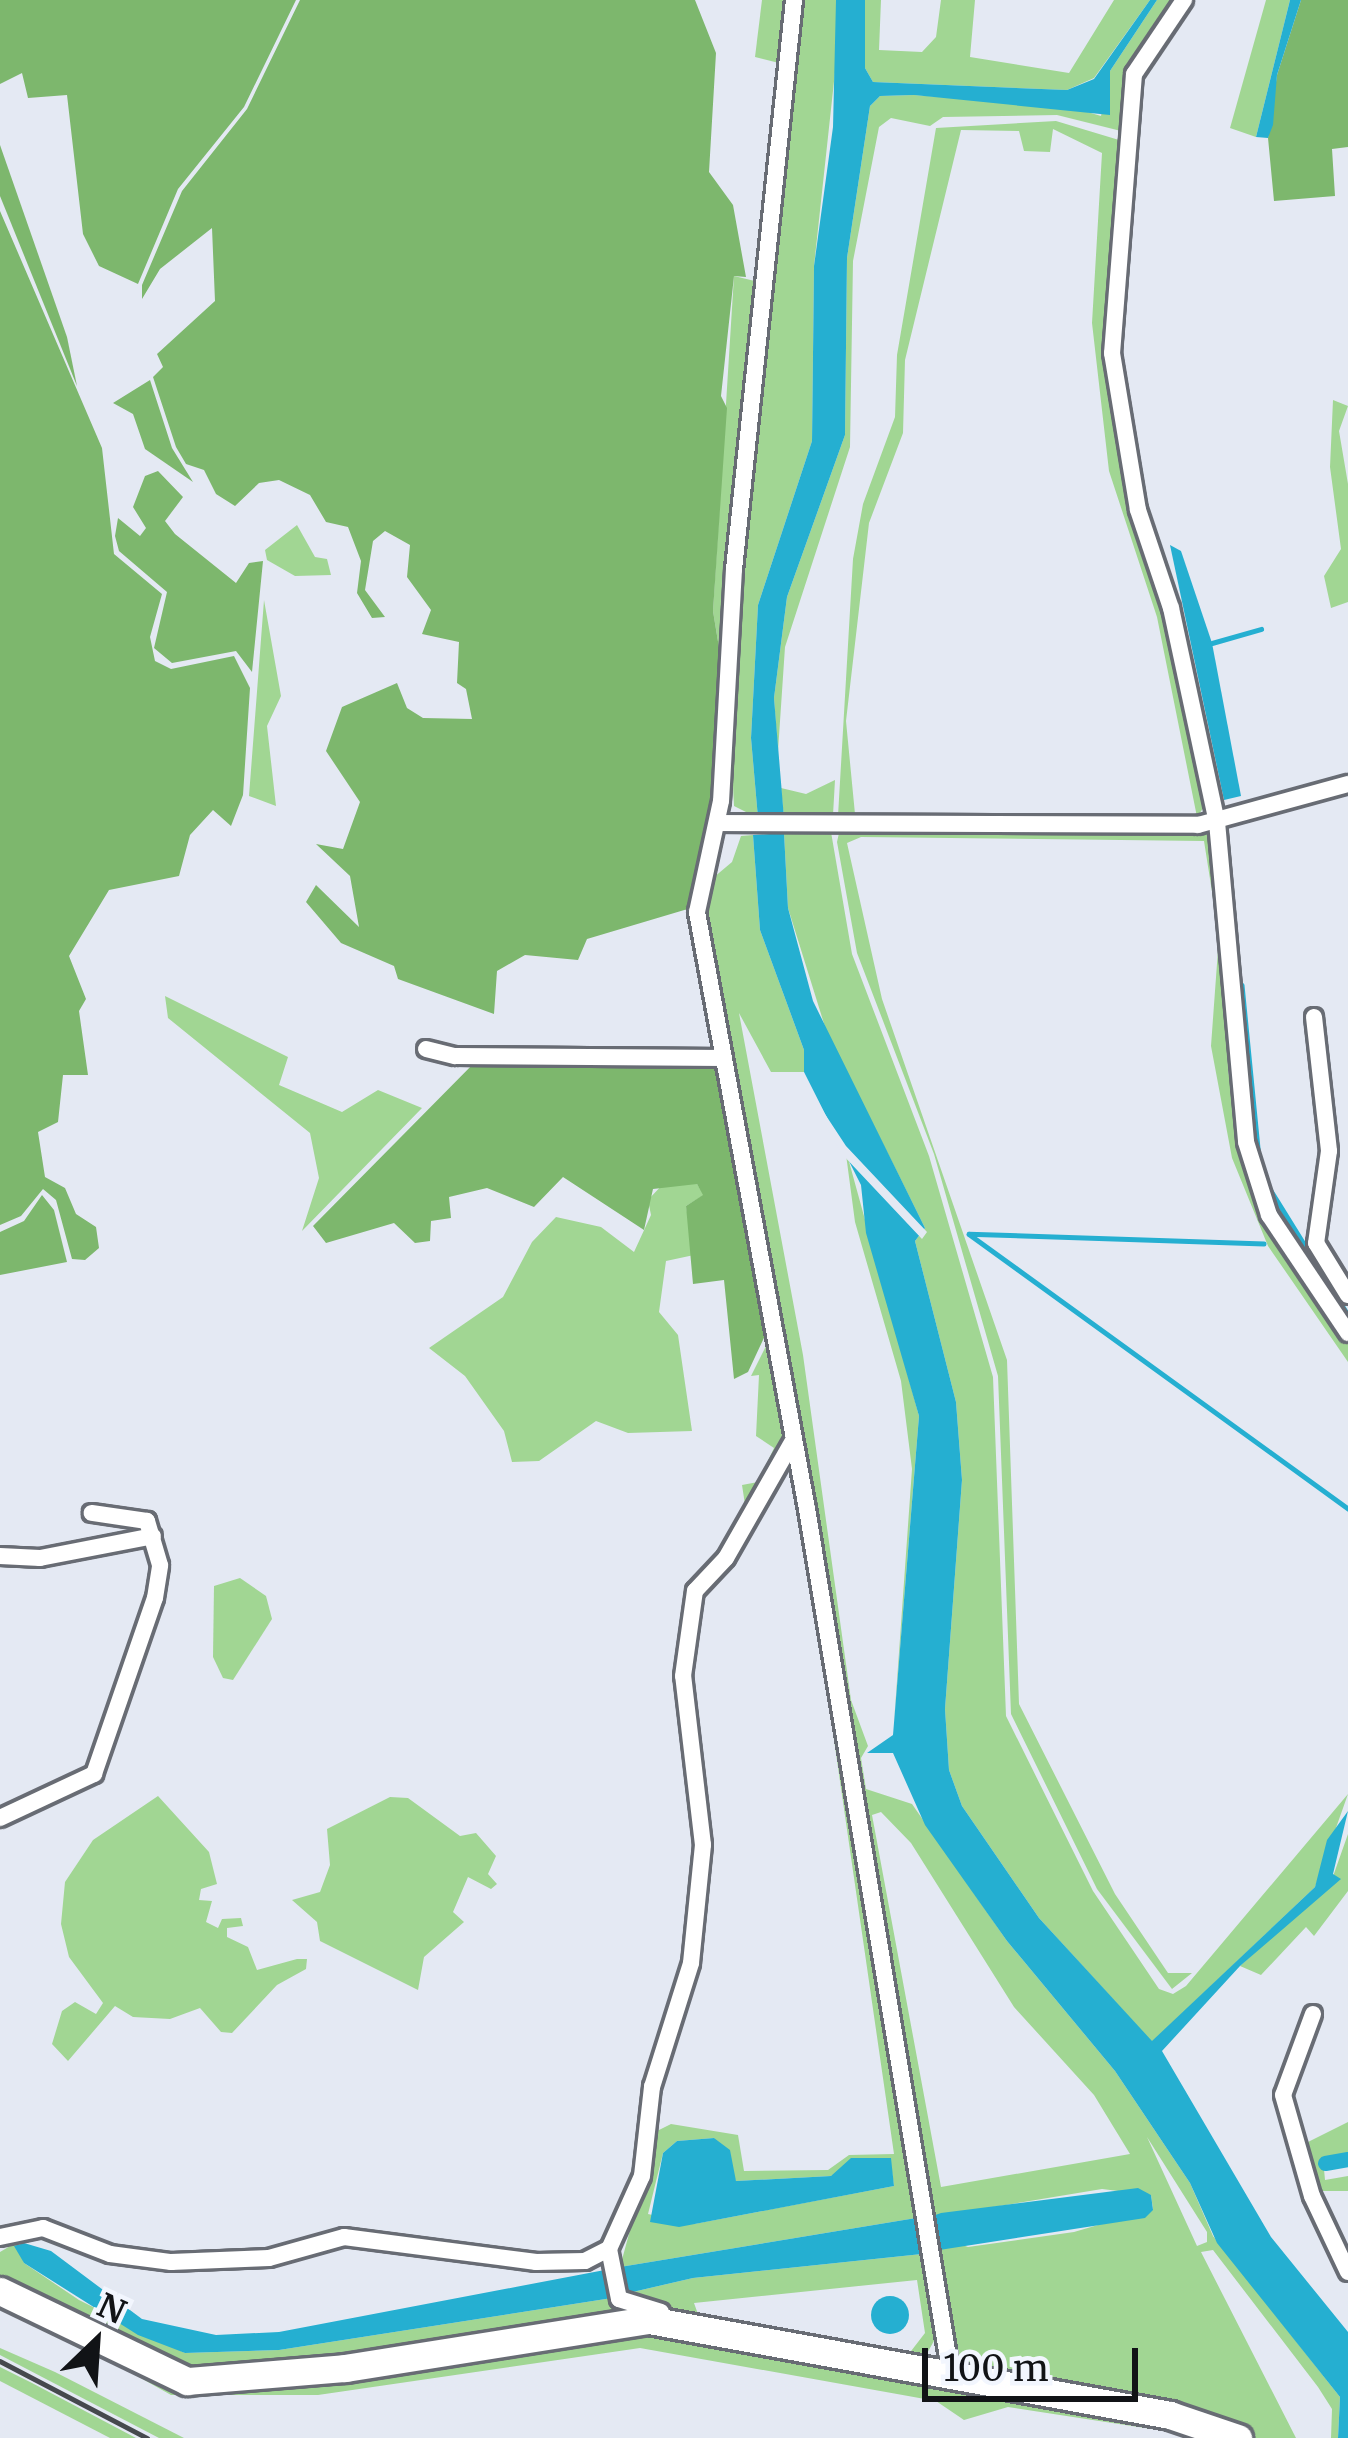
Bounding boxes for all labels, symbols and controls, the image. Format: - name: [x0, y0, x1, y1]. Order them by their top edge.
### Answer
- north arrow: [36, 2282, 156, 2402]
- text: N: [91, 2285, 132, 2333]
- scale bar: [928, 2324, 1144, 2398]
- text: 100 m: [943, 2346, 1049, 2391]

